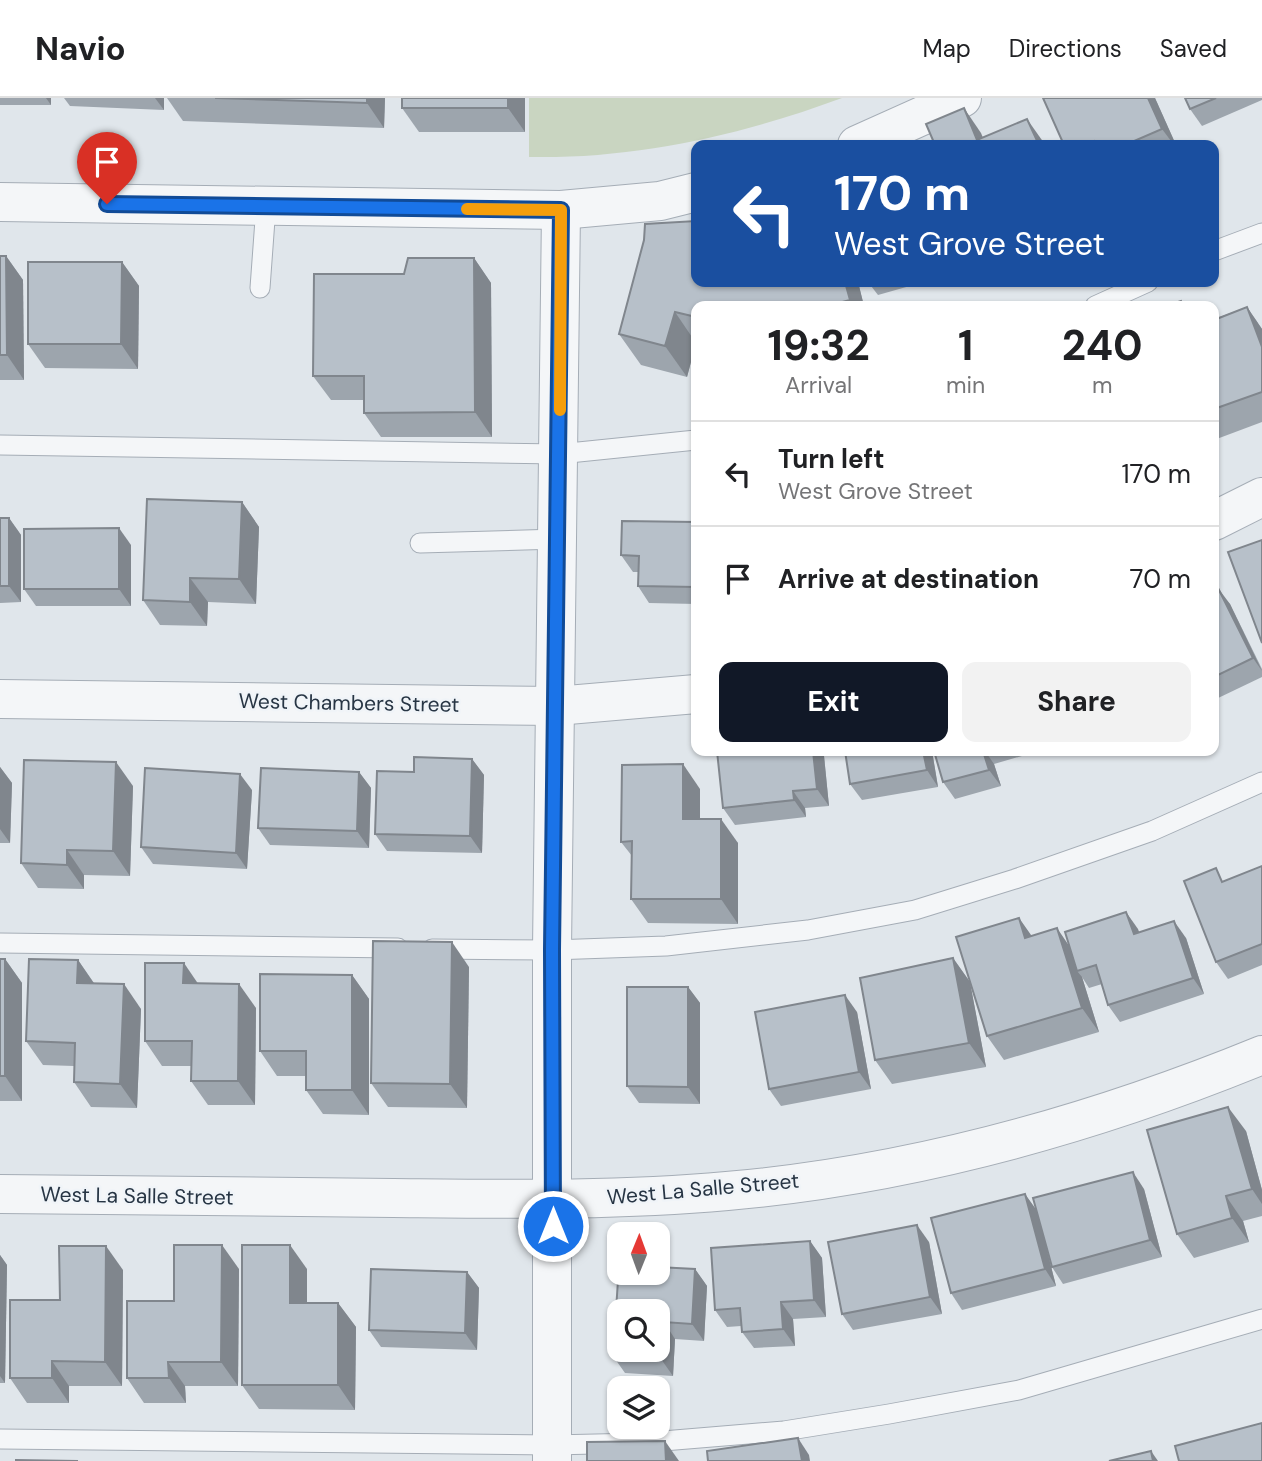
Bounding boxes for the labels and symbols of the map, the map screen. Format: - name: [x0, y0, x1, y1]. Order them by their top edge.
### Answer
- pin: [77, 132, 137, 204]
- street label: West Chambers Street: [238, 687, 460, 719]
- street label: West La Salle Street: [606, 1167, 800, 1211]
- street label: West La Salle Street: [40, 1180, 234, 1212]
- position arrow: [516, 1189, 590, 1263]
- north arrow: [607, 1222, 670, 1284]

